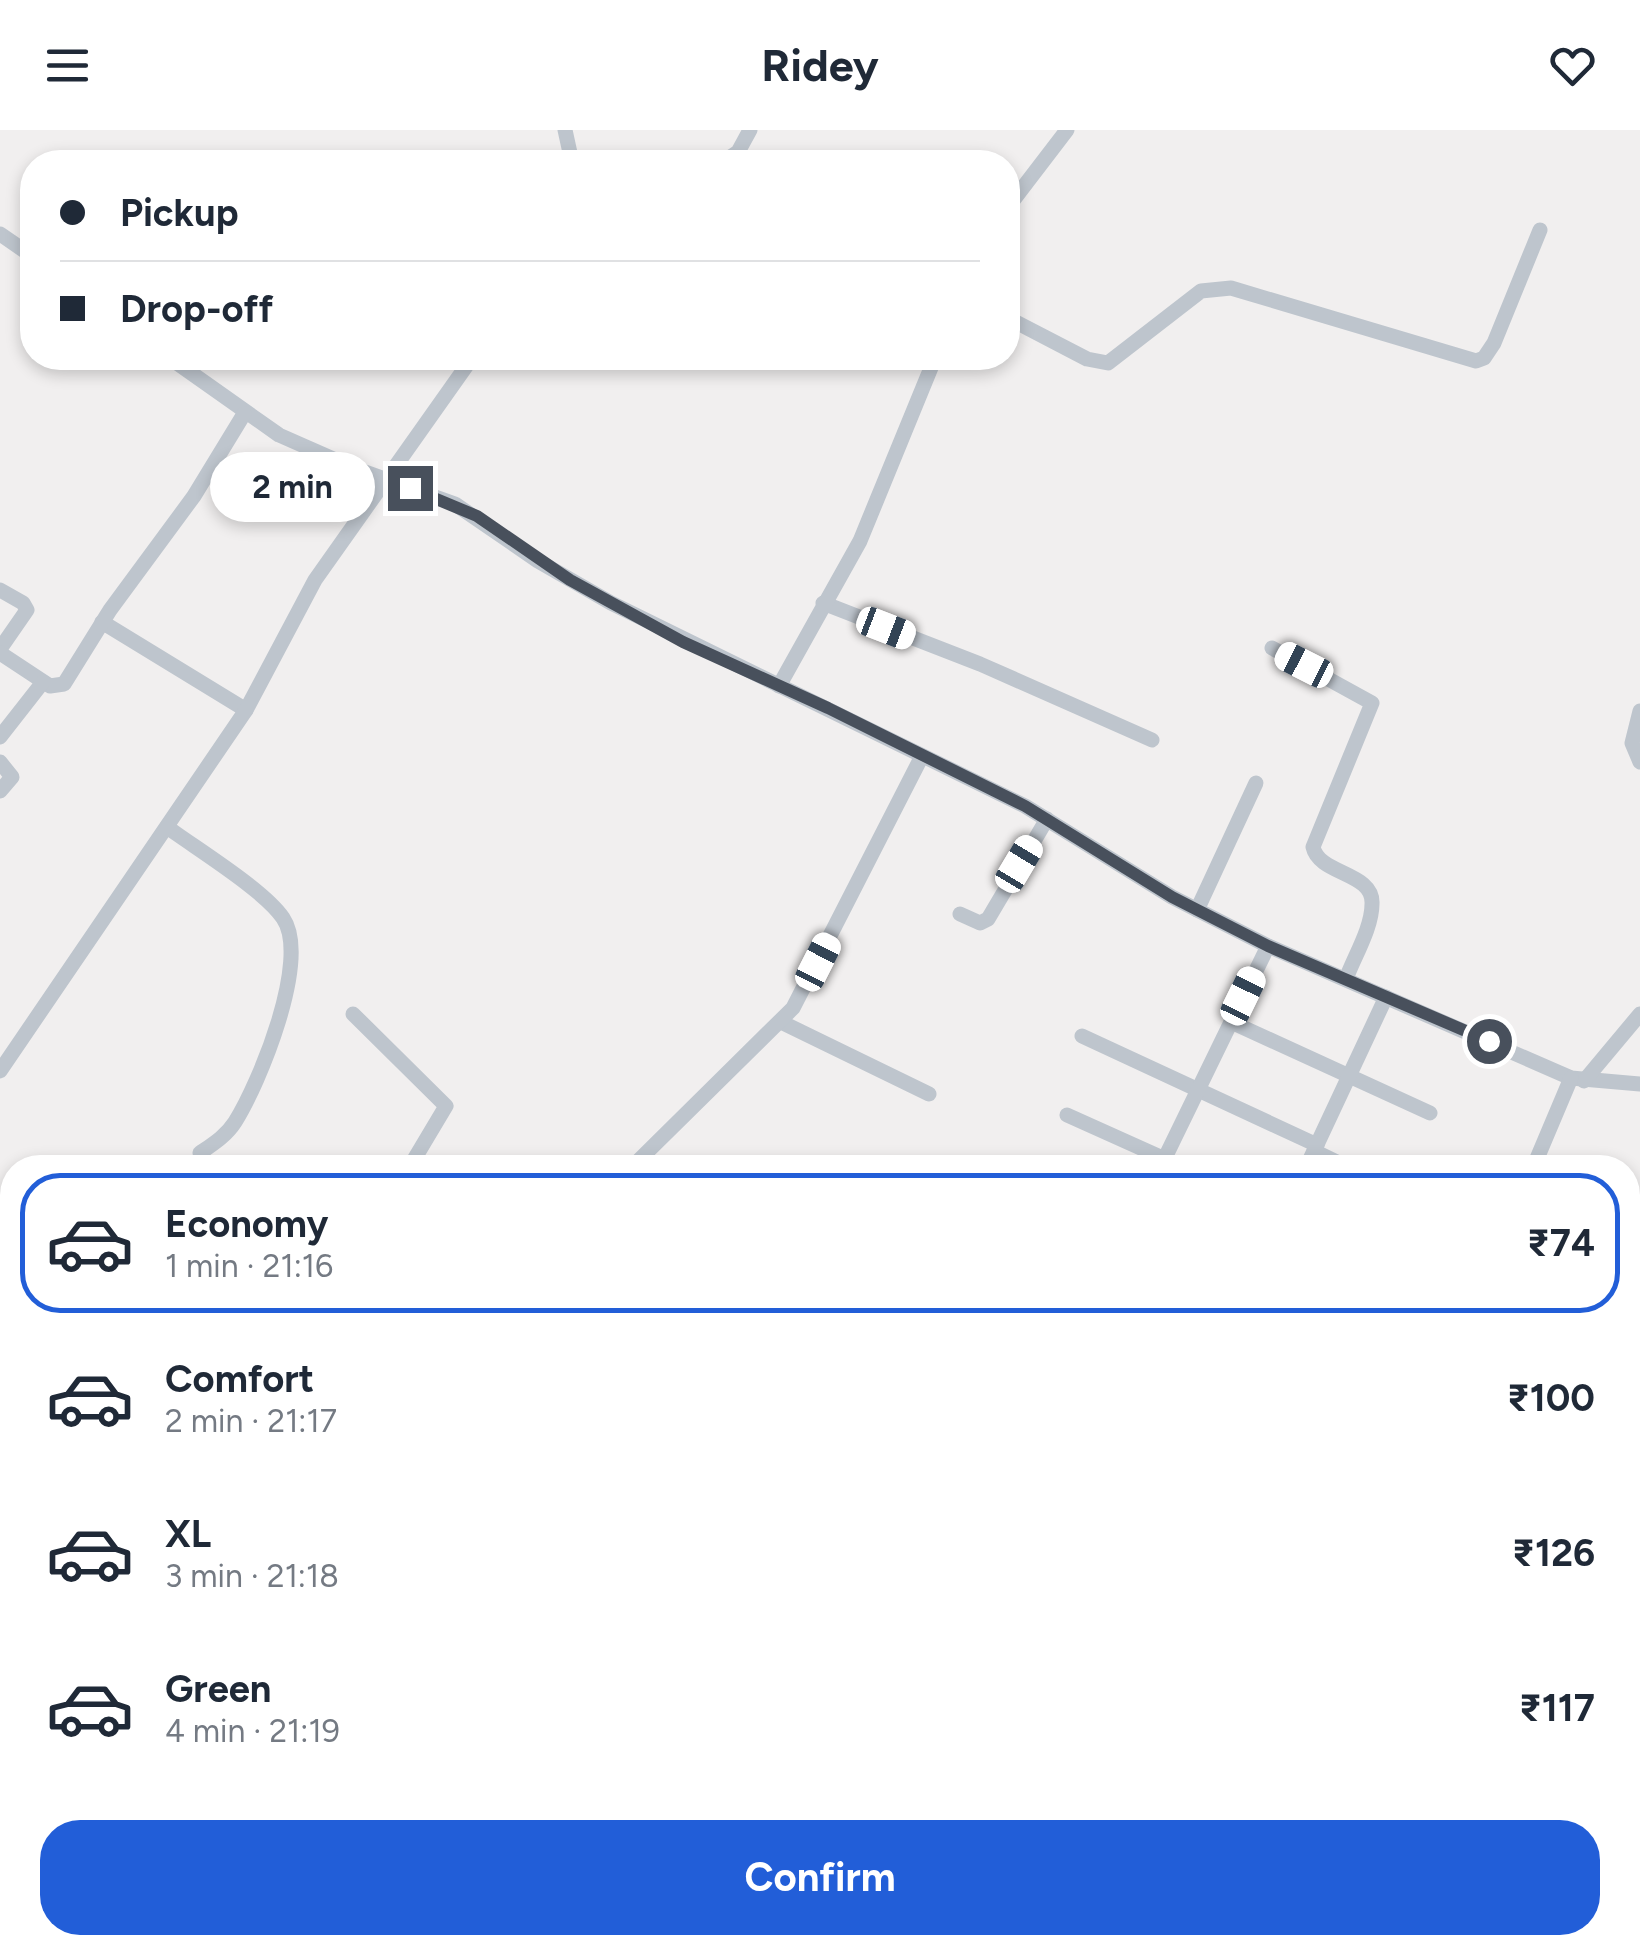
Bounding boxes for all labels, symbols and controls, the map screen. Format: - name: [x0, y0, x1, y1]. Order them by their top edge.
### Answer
- icon: menu: [40, 38, 95, 93]
- text: Ridey: [761, 38, 879, 92]
- icon: heart: [1545, 38, 1600, 93]
- text: Pickup: [120, 190, 238, 236]
- text: Drop-off: [120, 286, 273, 332]
- callout: 2 min: [210, 453, 375, 523]
- route end: [388, 466, 433, 511]
- text: 2 min: [252, 468, 333, 506]
- car: [853, 603, 919, 653]
- car: [1270, 638, 1338, 692]
- car: [991, 831, 1047, 897]
- car: [791, 928, 845, 996]
- car: [1216, 962, 1270, 1030]
- route start: [1467, 1019, 1512, 1064]
- icon: car: [45, 1198, 135, 1288]
- text: Economy: [165, 1201, 328, 1247]
- text: ₹74: [1527, 1220, 1595, 1266]
- text: 1 min · 21:16: [165, 1247, 333, 1285]
- icon: car: [45, 1353, 135, 1443]
- text: Comfort: [165, 1356, 314, 1402]
- text: ₹100: [1507, 1375, 1595, 1421]
- text: 2 min · 21:17: [165, 1402, 337, 1440]
- icon: car: [45, 1508, 135, 1598]
- text: XL: [165, 1511, 211, 1557]
- text: ₹126: [1512, 1530, 1595, 1576]
- text: 3 min · 21:18: [165, 1557, 339, 1595]
- icon: car: [45, 1663, 135, 1753]
- text: Green: [165, 1666, 271, 1712]
- text: ₹117: [1519, 1685, 1595, 1731]
- text: 4 min · 21:19: [165, 1712, 340, 1750]
- button: Confirm: [40, 1820, 1600, 1935]

